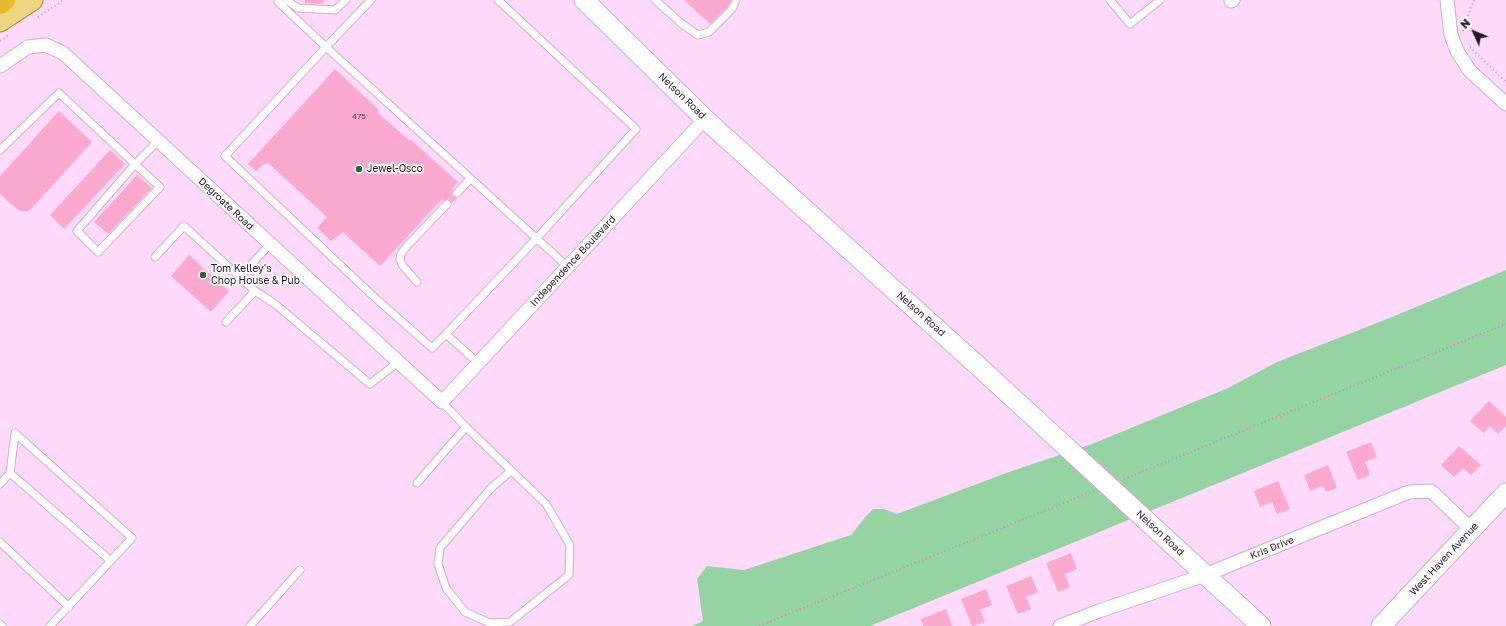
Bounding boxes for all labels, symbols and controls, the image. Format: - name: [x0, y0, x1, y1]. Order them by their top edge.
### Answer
- north arrow: [1454, 12, 1494, 52]
- text: N: [1457, 16, 1473, 31]
- street label: Nelson Road: [656, 70, 708, 122]
- house number: 475: [352, 111, 366, 121]
- place label: Jewel-Osco: [367, 163, 423, 175]
- marker: Jewel-Osco: [354, 164, 364, 174]
- street label: Degroate Road: [196, 175, 256, 233]
- street label: Independence Boulevard: [528, 213, 618, 309]
- place label: Tom Kelley's Chop House & Pub: [211, 263, 300, 286]
- marker: Tom Kelley's Chop House & Pub: [198, 270, 208, 280]
- street label: Nelson Road: [894, 289, 948, 339]
- street label: Nelson Road: [1134, 508, 1186, 558]
- street label: West Haven Avenue: [1407, 520, 1481, 598]
- street label: Kris Drive: [1248, 534, 1296, 562]

